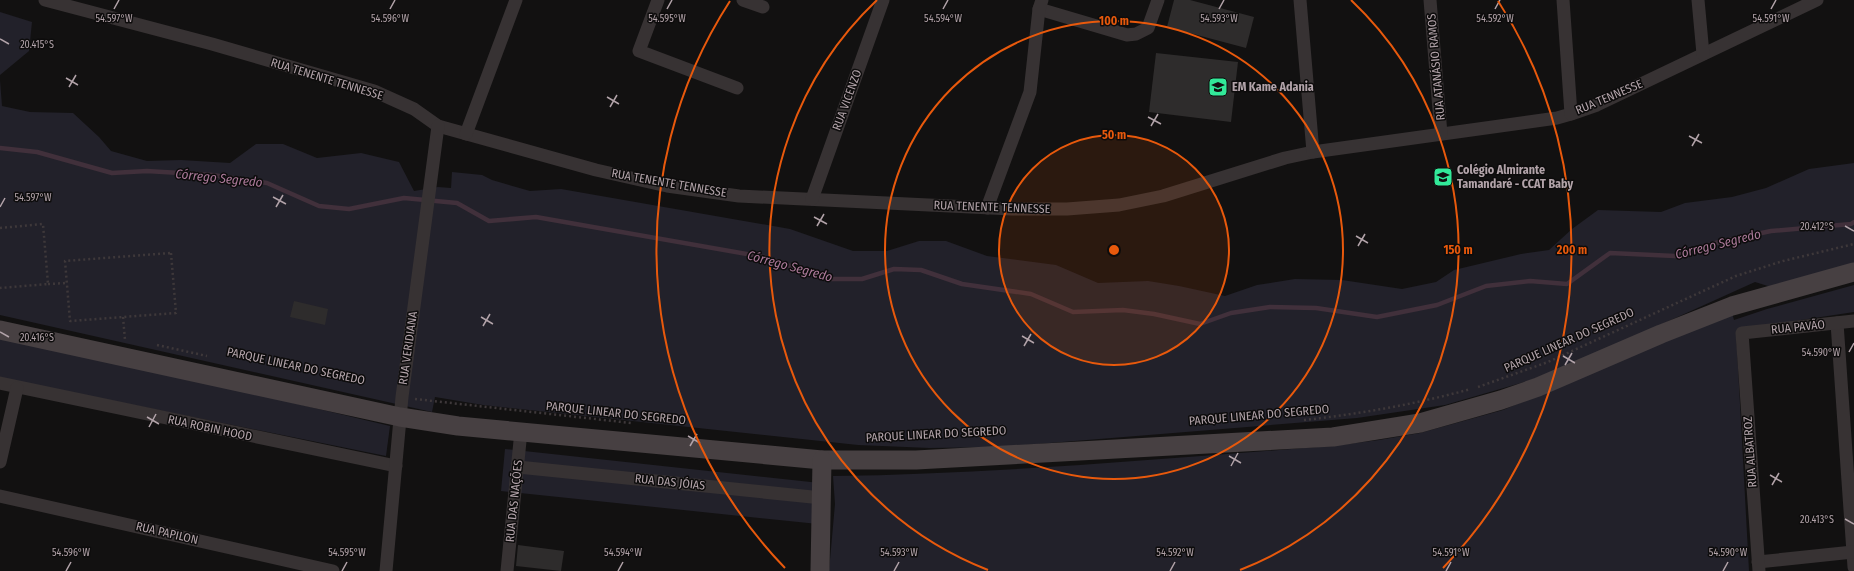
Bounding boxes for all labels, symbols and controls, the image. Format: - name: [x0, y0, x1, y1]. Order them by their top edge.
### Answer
- text: 54.597°W: [95, 13, 133, 25]
- text: 54.596°W: [371, 13, 410, 25]
- text: 54.595°W: [648, 13, 686, 25]
- text: 54.594°W: [924, 13, 962, 25]
- text: 54.593°W: [1200, 13, 1238, 25]
- street label: RUA ATANÁSIO RAMOS: [1423, 13, 1448, 121]
- text: 54.592°W: [1476, 13, 1514, 25]
- text: 54.591°W: [1753, 13, 1790, 25]
- text: 100 m: [1099, 14, 1129, 28]
- text: 20.415°S: [20, 39, 54, 51]
- street label: RUA TENENTE TENNESSE: [269, 55, 385, 103]
- street label: RUA VICENZO: [830, 68, 864, 132]
- school or university icon: EM Kame Adania: [1207, 76, 1229, 98]
- street label: RUA TENNESSE: [1574, 77, 1645, 117]
- place label: EM Kame Adania: [1232, 80, 1314, 94]
- text: 50 m: [1102, 128, 1126, 142]
- place label: Colégio Almirante Tamandaré - CCAT Baby: [1457, 163, 1574, 191]
- water label: Córrego Segredo: [175, 166, 264, 190]
- street label: RUA TENENTE TENNESSE: [610, 166, 728, 200]
- school or university icon: Colégio Almirante Tamandaré - CCAT Baby: [1432, 166, 1454, 188]
- text: 54.597°W: [14, 192, 52, 204]
- street label: RUA TENENTE TENNESSE: [934, 198, 1051, 216]
- text: 20.412°S: [1800, 221, 1834, 233]
- water label: Córrego Segredo: [1674, 226, 1763, 262]
- centre of rings: [1107, 243, 1121, 257]
- text: 150 m: [1443, 243, 1473, 257]
- text: 200 m: [1556, 243, 1587, 257]
- water label: Córrego Segredo: [746, 247, 834, 285]
- street label: PARQUE LINEAR DO SEGREDO: [1502, 305, 1636, 375]
- street label: RUA VERIDIANA: [396, 310, 420, 386]
- street label: RUA PAVÃO: [1770, 316, 1826, 337]
- text: 20.416°S: [20, 332, 54, 344]
- street label: PARQUE LINEAR DO SEGREDO: [226, 345, 366, 387]
- text: 54.590°W: [1802, 347, 1841, 359]
- street label: PARQUE LINEAR DO SEGREDO: [545, 399, 687, 427]
- street label: PARQUE LINEAR DO SEGREDO: [1188, 402, 1330, 428]
- street label: RUA ROBIN HOOD: [167, 412, 253, 444]
- street label: RUA ALBATROZ: [1741, 416, 1759, 488]
- street label: PARQUE LINEAR DO SEGREDO: [865, 423, 1007, 445]
- street label: RUA DAS NAÇÕES: [502, 459, 525, 543]
- street label: RUA DAS JÓIAS: [634, 470, 706, 493]
- text: 20.413°S: [1800, 514, 1834, 526]
- street label: RUA PAPILON: [135, 519, 199, 547]
- text: 54.596°W: [52, 547, 90, 559]
- text: 54.595°W: [328, 547, 366, 559]
- text: 54.594°W: [604, 547, 642, 559]
- text: 54.593°W: [880, 547, 918, 559]
- text: 54.592°W: [1156, 547, 1194, 559]
- text: 54.591°W: [1433, 547, 1470, 559]
- text: 54.590°W: [1709, 547, 1748, 559]

